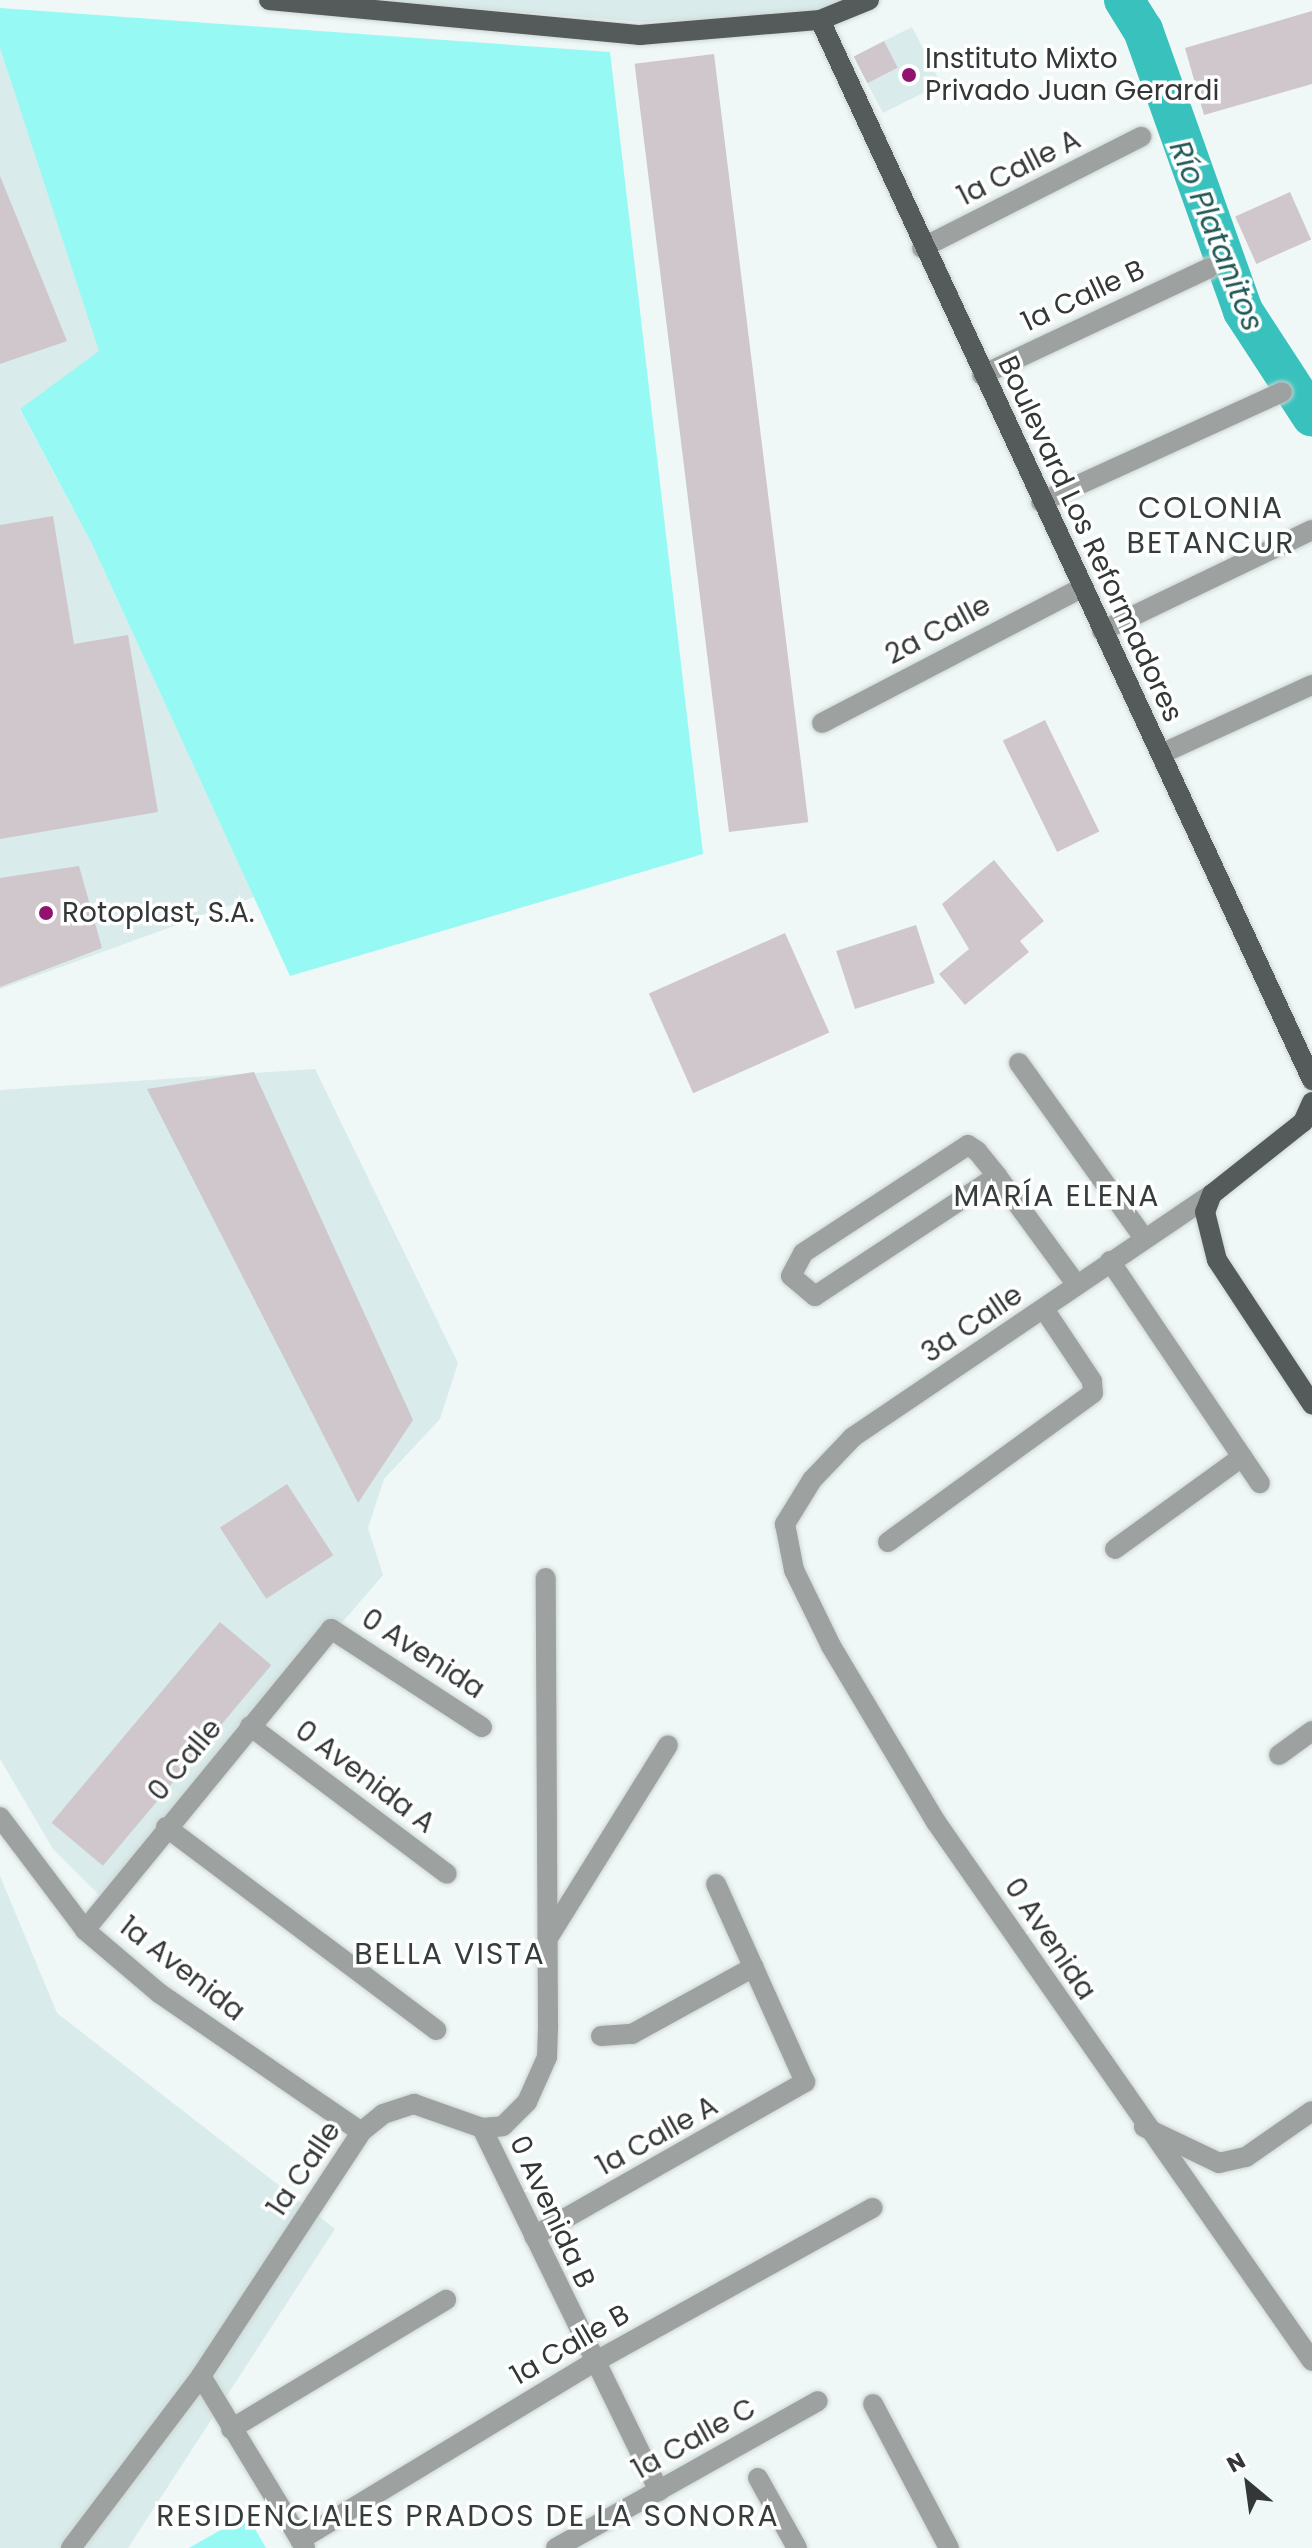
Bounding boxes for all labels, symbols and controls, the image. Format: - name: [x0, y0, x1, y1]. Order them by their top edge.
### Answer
- place label: Instituto Mixto Privado Juan Gerardi: [925, 42, 1219, 108]
- marker: Instituto Mixto Privado Juan Gerardi: [900, 66, 918, 84]
- street label: 1a Calle A: [952, 123, 1086, 213]
- water label: Río Platanitos: [1161, 135, 1271, 337]
- street label: 1a Calle B: [1016, 253, 1150, 339]
- street label: Boulevard Los Reformadores: [990, 351, 1190, 727]
- district label: COLONIA BETANCUR: [1127, 490, 1295, 560]
- street label: 2a Calle: [880, 588, 996, 672]
- place label: Rotoplast, S.A.: [62, 896, 255, 930]
- marker: Rotoplast, S.A.: [37, 904, 55, 922]
- district label: MARÍA ELENA: [954, 1178, 1160, 1214]
- street label: 3a Calle: [915, 1278, 1029, 1370]
- street label: 0 Avenida: [355, 1602, 491, 1706]
- street label: 0 Calle: [141, 1712, 229, 1808]
- street label: 0 Avenida A: [289, 1714, 441, 1840]
- street label: 0 Avenida: [997, 1872, 1103, 2006]
- street label: 1a Avenida: [113, 1910, 251, 2028]
- district label: BELLA VISTA: [354, 1936, 546, 1972]
- street label: 1a Calle A: [591, 2089, 723, 2183]
- street label: 1a Calle: [260, 2115, 348, 2223]
- street label: 0 Avenida B: [502, 2130, 602, 2294]
- street label: 1a Calle B: [505, 2298, 635, 2392]
- street label: 1a Calle C: [626, 2391, 762, 2487]
- north arrow: [1208, 2444, 1288, 2524]
- text: N: [1221, 2445, 1251, 2480]
- district label: RESIDENCIALES PRADOS DE LA SONORA: [156, 2498, 780, 2534]

